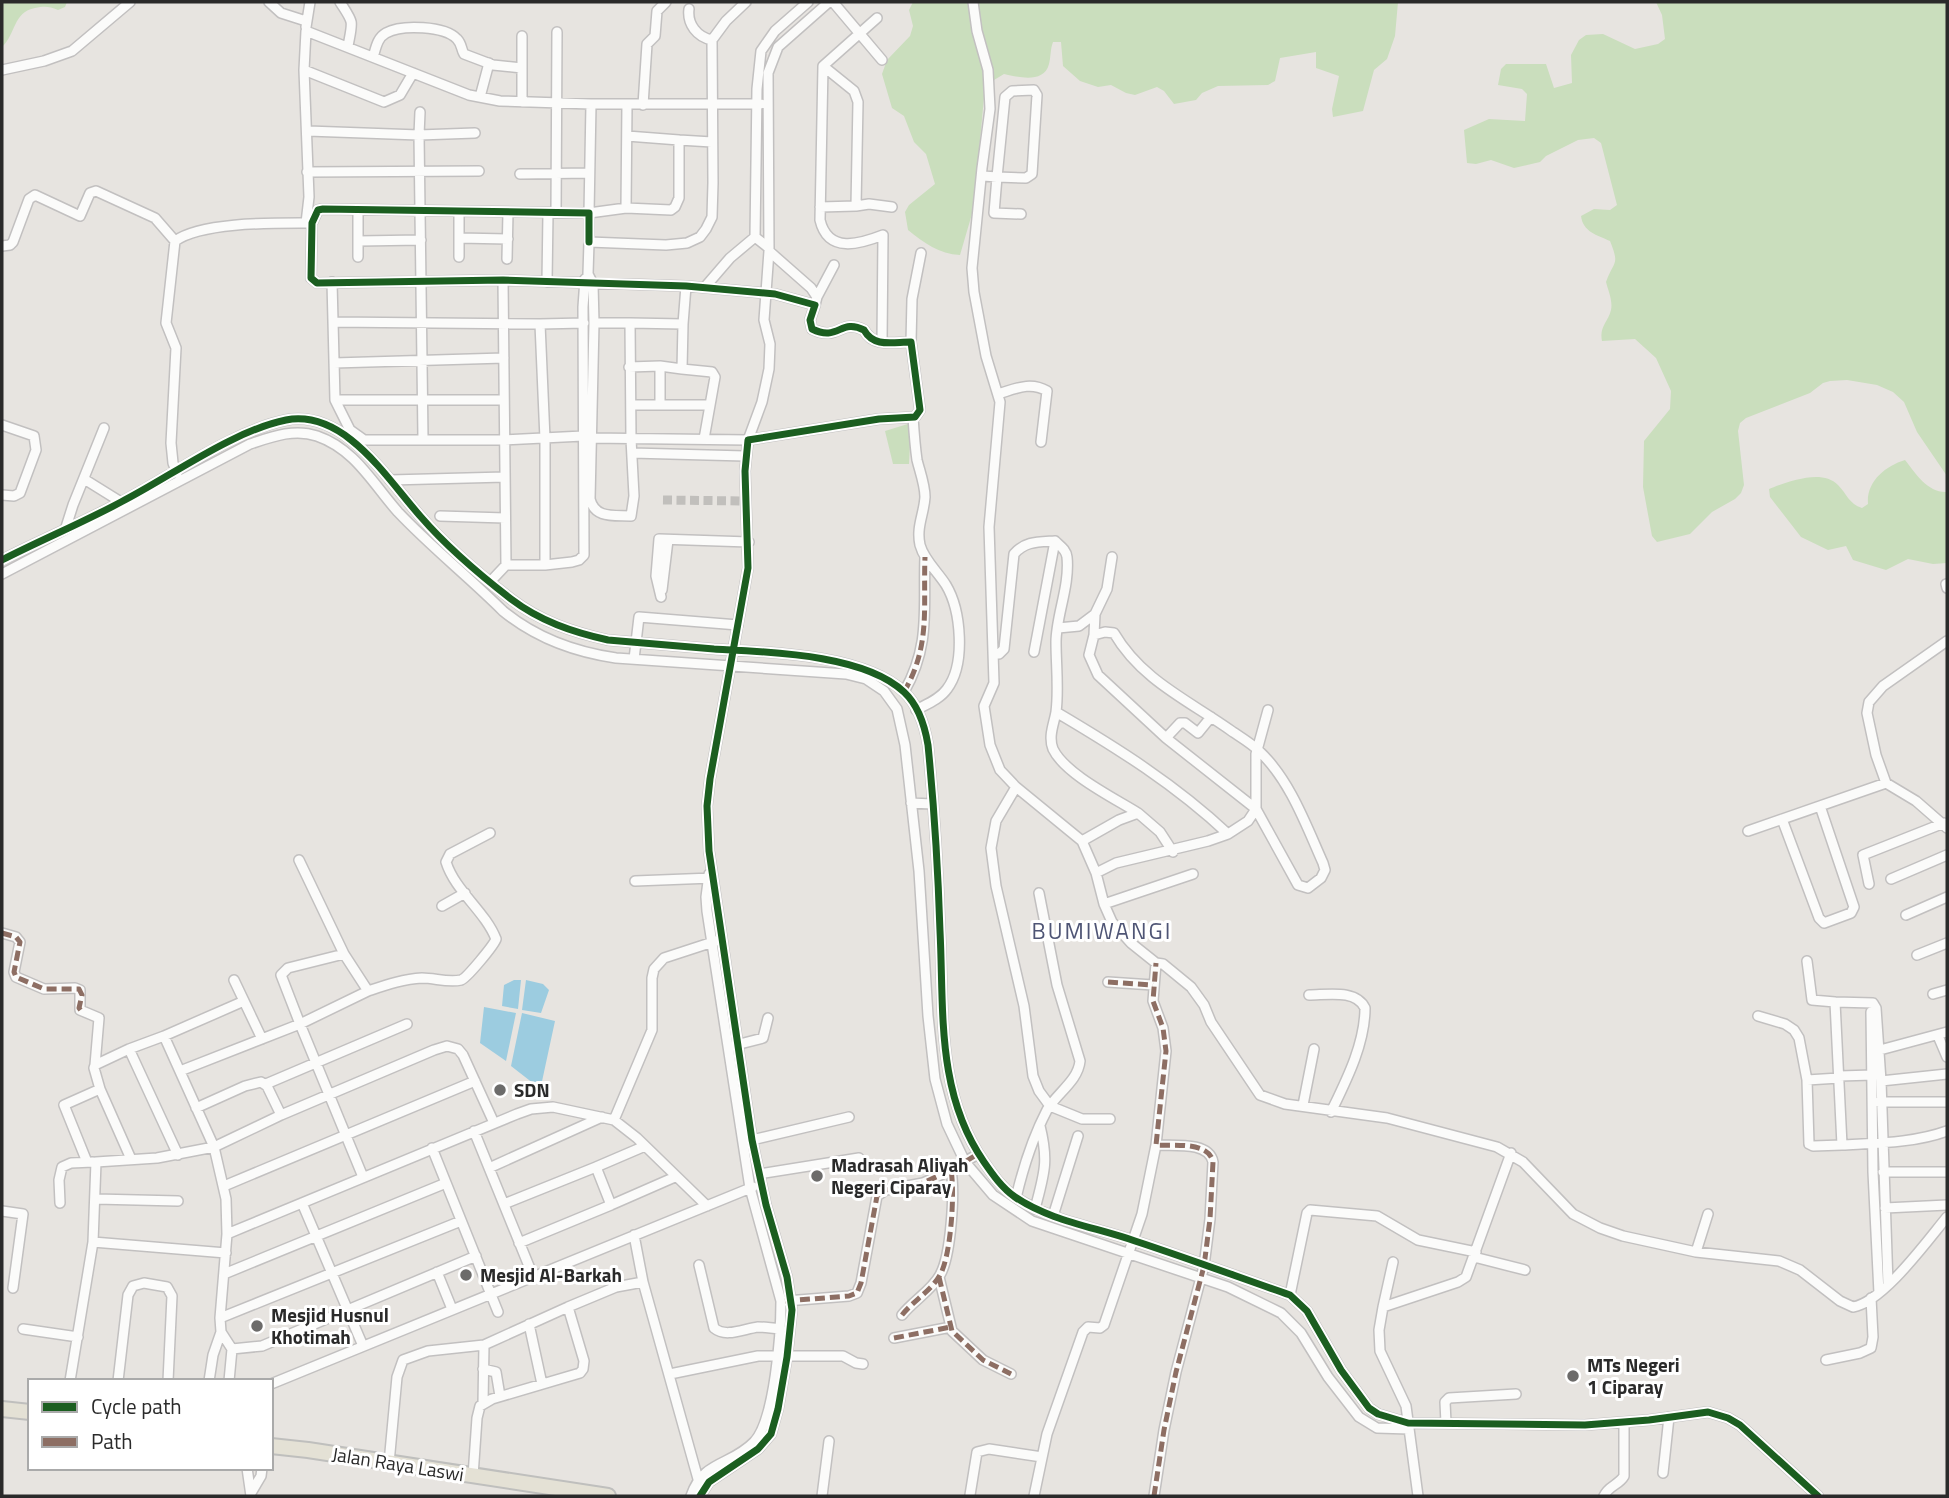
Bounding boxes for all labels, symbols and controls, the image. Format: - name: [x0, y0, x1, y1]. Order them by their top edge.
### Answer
- district label: BUMIWANGI: [1032, 913, 1172, 948]
- place label: SDN: [514, 1075, 550, 1104]
- marker: SDN: [492, 1082, 508, 1098]
- place label: Madrasah Aliyah Negeri Ciparay: [831, 1150, 969, 1201]
- marker: Madrasah Aliyah Negeri Ciparay: [809, 1168, 825, 1184]
- place label: Mesjid Al-Barkah: [480, 1260, 622, 1289]
- marker: Mesjid Al-Barkah: [458, 1267, 474, 1283]
- place label: Mesjid Husnul Khotimah: [271, 1300, 389, 1351]
- marker: Mesjid Husnul Khotimah: [249, 1318, 265, 1334]
- place label: MTs Negeri 1 Ciparay: [1587, 1350, 1680, 1401]
- marker: MTs Negeri 1 Ciparay: [1565, 1368, 1581, 1384]
- legend: [28, 1379, 273, 1470]
- text: Cycle path: [91, 1390, 182, 1422]
- text: Path: [91, 1425, 133, 1457]
- street label: Jalan Raya Laswi: [330, 1439, 466, 1488]

